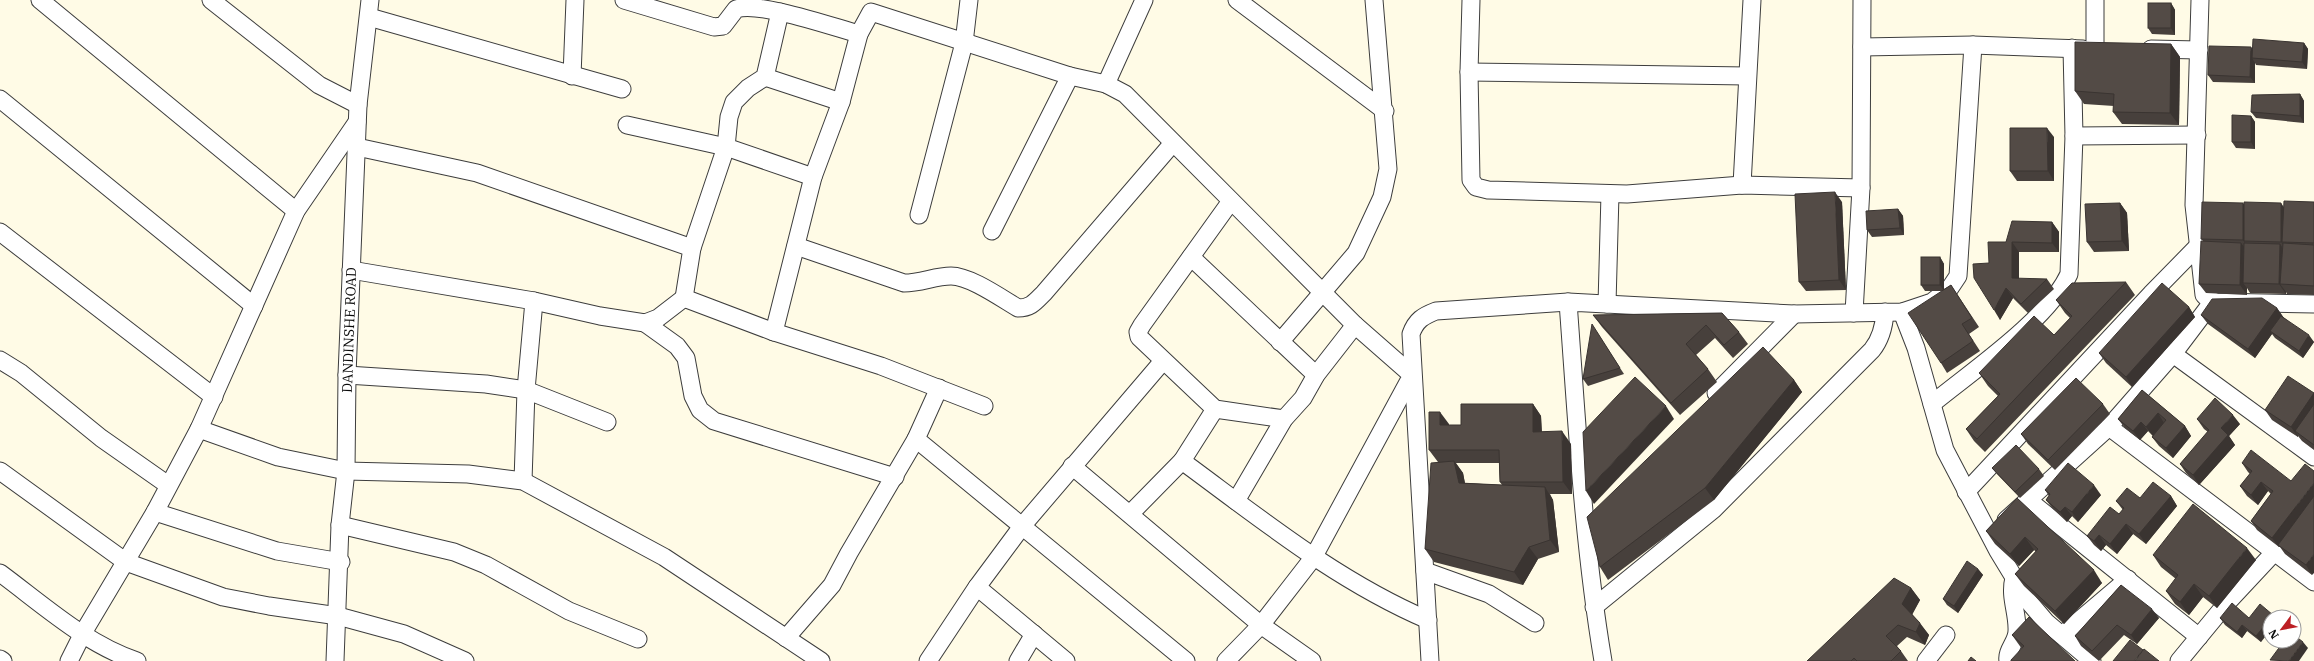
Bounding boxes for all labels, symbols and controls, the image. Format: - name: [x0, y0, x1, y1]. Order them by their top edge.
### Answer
- street label: DANDINSHE ROAD: [338, 267, 360, 393]
- north arrow: [2262, 609, 2302, 649]
- text: N: [2265, 627, 2282, 642]

